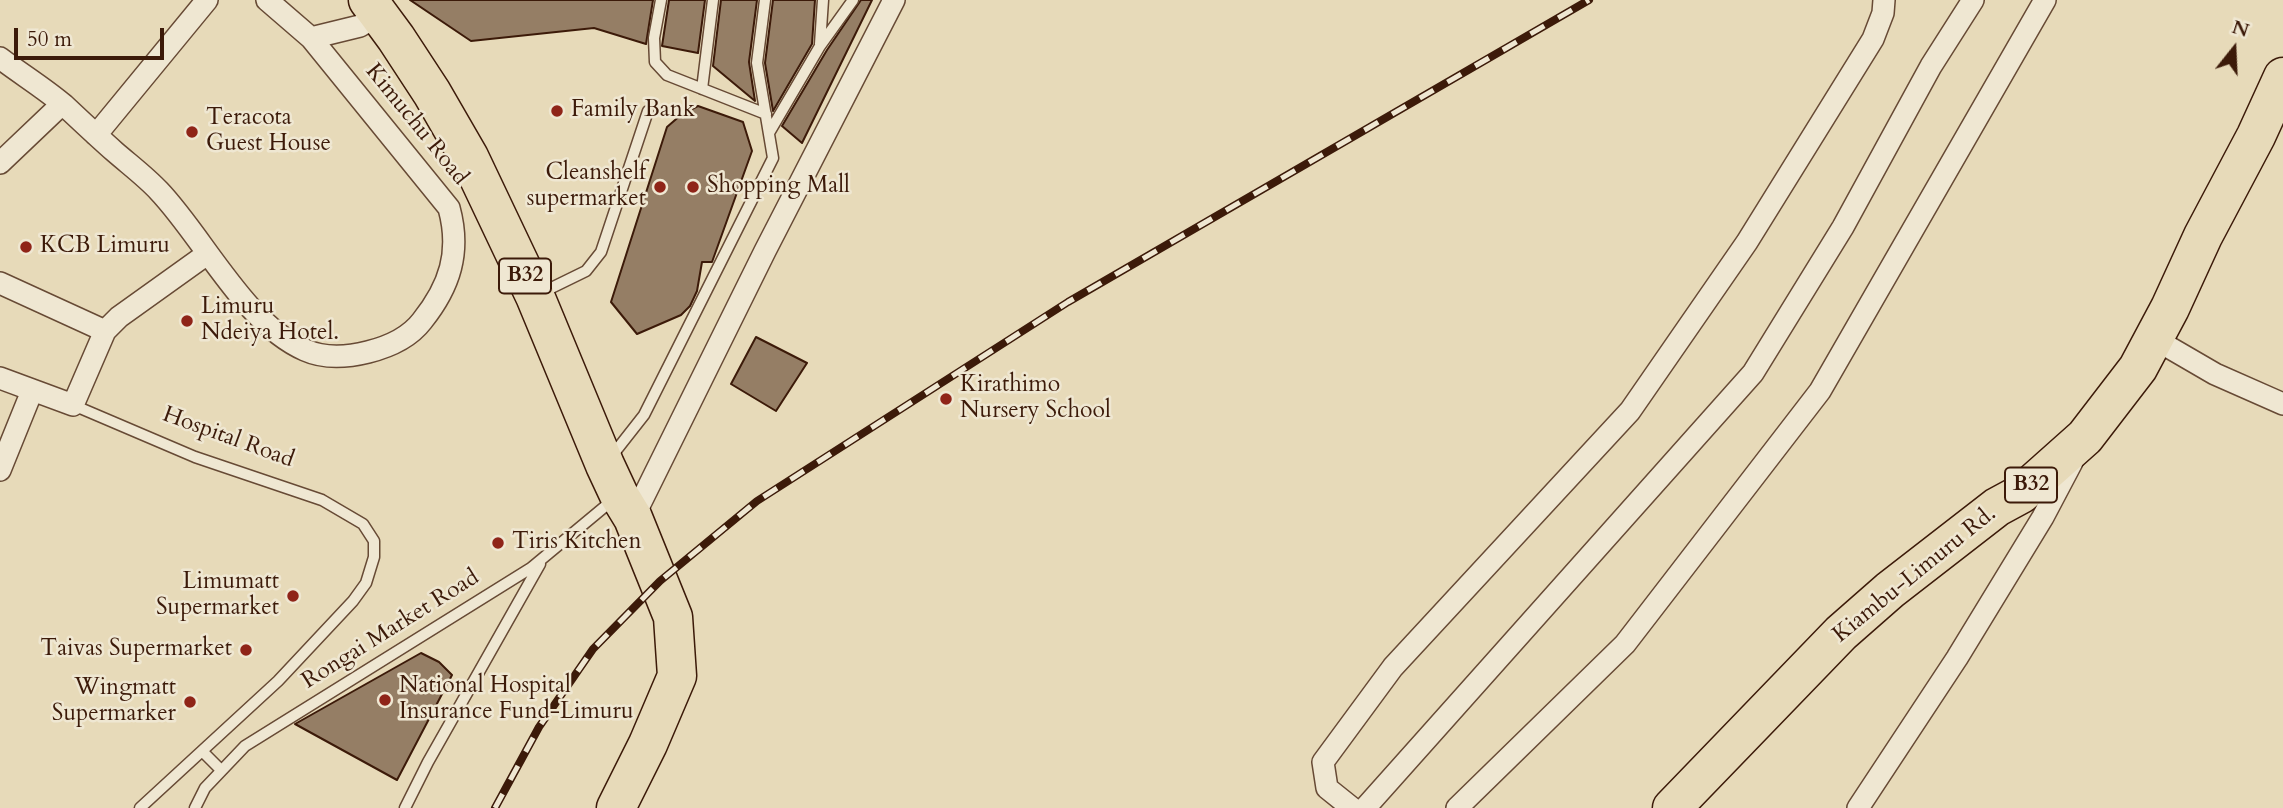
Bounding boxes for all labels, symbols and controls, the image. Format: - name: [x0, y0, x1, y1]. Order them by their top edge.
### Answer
- scale bar: [18, 14, 168, 58]
- north arrow: [2199, 14, 2269, 84]
- text: N: [2229, 14, 2252, 44]
- text: 50 m: [27, 25, 72, 54]
- street label: Kimuchu Road: [359, 59, 473, 191]
- place label: Family Bank: [571, 97, 695, 125]
- marker: Family Bank: [549, 103, 565, 119]
- place label: Teracota Guest House: [206, 105, 331, 159]
- marker: Teracota Guest House: [184, 124, 200, 140]
- place label: Cleanshelf supermarket: [527, 160, 646, 214]
- place label: Shopping Mall: [707, 173, 850, 201]
- marker: Cleanshelf supermarket: [652, 179, 668, 195]
- marker: Shopping Mall: [685, 179, 701, 195]
- place label: KCB Limuru: [40, 233, 170, 261]
- marker: KCB Limuru: [18, 239, 34, 255]
- road number: B32: [499, 258, 551, 294]
- place label: Limuru Ndeiya Hotel.: [201, 294, 339, 348]
- marker: Limuru Ndeiya Hotel.: [179, 313, 195, 329]
- place label: Kirathimo Nursery School: [960, 372, 1111, 426]
- marker: Kirathimo Nursery School: [938, 391, 954, 407]
- street label: Hospital Road: [159, 401, 297, 475]
- road number: B32: [2005, 468, 2057, 503]
- street label: Kiambu-Limuru Rd.: [1828, 501, 2002, 649]
- place label: Tiris Kitchen: [512, 529, 642, 557]
- marker: Tiris Kitchen: [490, 535, 506, 551]
- street label: Rongai Market Road: [297, 564, 485, 696]
- place label: Limumatt Supermarket: [156, 569, 279, 623]
- marker: Limumatt Supermarket: [285, 588, 301, 604]
- place label: Taivas Supermarket: [40, 636, 232, 664]
- marker: Taivas Supermarket: [238, 642, 254, 658]
- place label: National Hospital Insurance Fund-Limuru: [399, 673, 634, 727]
- place label: Wingmatt Supermarker: [52, 675, 176, 729]
- marker: National Hospital Insurance Fund-Limuru: [377, 692, 393, 708]
- marker: Wingmatt Supermarker: [182, 694, 198, 710]

